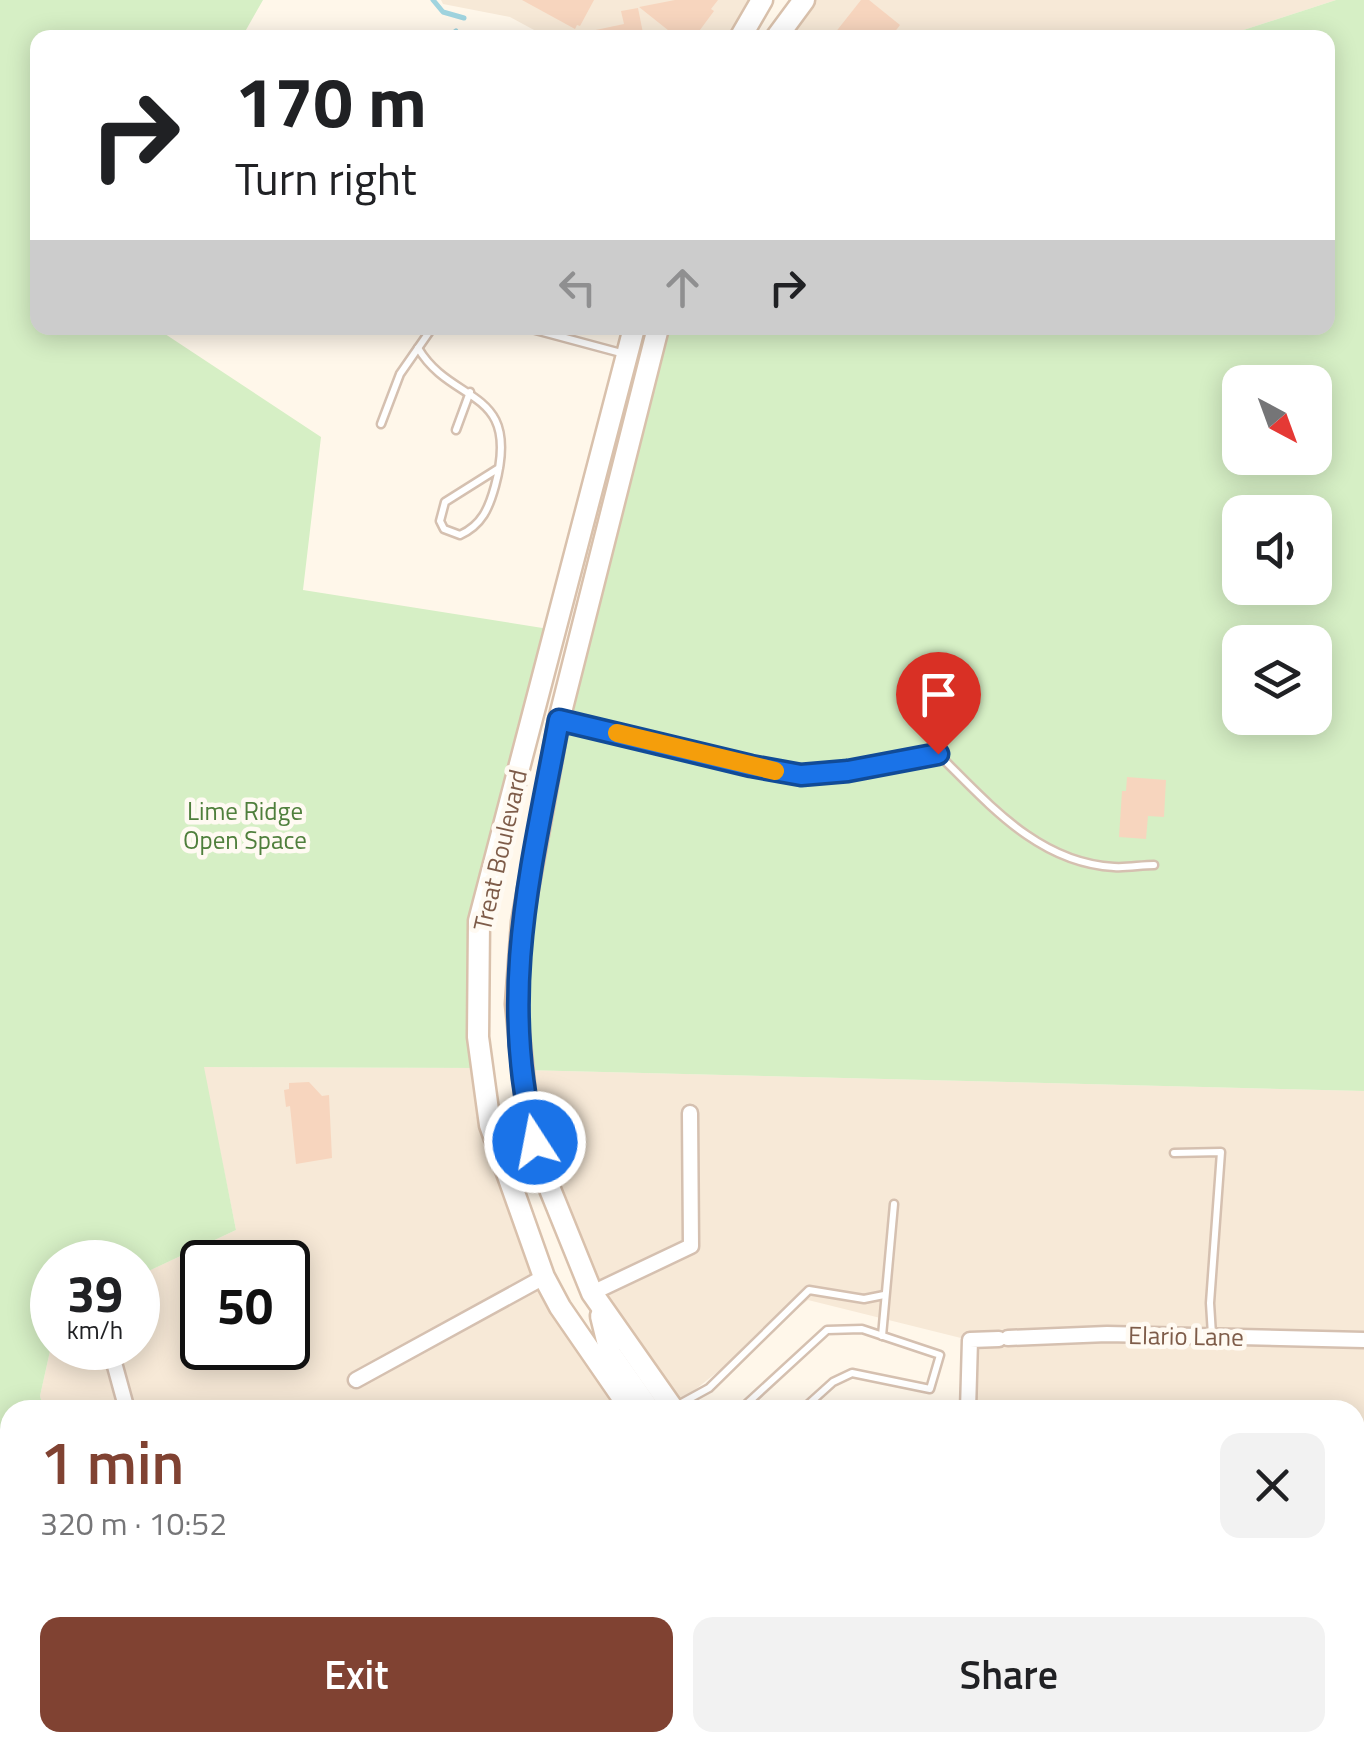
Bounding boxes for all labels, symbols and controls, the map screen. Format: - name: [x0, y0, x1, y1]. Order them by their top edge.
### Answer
- text: 170 m: [235, 48, 427, 154]
- icon: right: [70, 70, 200, 200]
- text: Turn right: [235, 144, 417, 212]
- icon: left: [550, 260, 605, 315]
- icon: ahead: [655, 260, 710, 315]
- icon: right: [760, 260, 815, 315]
- north arrow: [1222, 365, 1332, 475]
- map controls: [1222, 365, 1332, 735]
- button: sound: [1222, 495, 1332, 605]
- button: layers: [1222, 625, 1332, 735]
- pin: [896, 652, 981, 755]
- icon: arrive: [911, 667, 966, 722]
- street label: Treat Boulevard: [463, 765, 537, 935]
- park label: Lime Ridge Open Space: [183, 792, 307, 859]
- position arrow: [483, 1090, 587, 1194]
- speed limit sign: 50: [180, 1240, 310, 1370]
- text: 39: [67, 1255, 123, 1331]
- text: km/h: [67, 1311, 123, 1349]
- street label: Elario Lane: [1128, 1316, 1244, 1356]
- text: 1 min: [40, 1416, 184, 1507]
- button: close: [1220, 1433, 1325, 1538]
- text: 320 m · 10:52: [40, 1499, 227, 1547]
- button: Exit: [40, 1617, 673, 1732]
- button: Share: [693, 1617, 1325, 1732]

